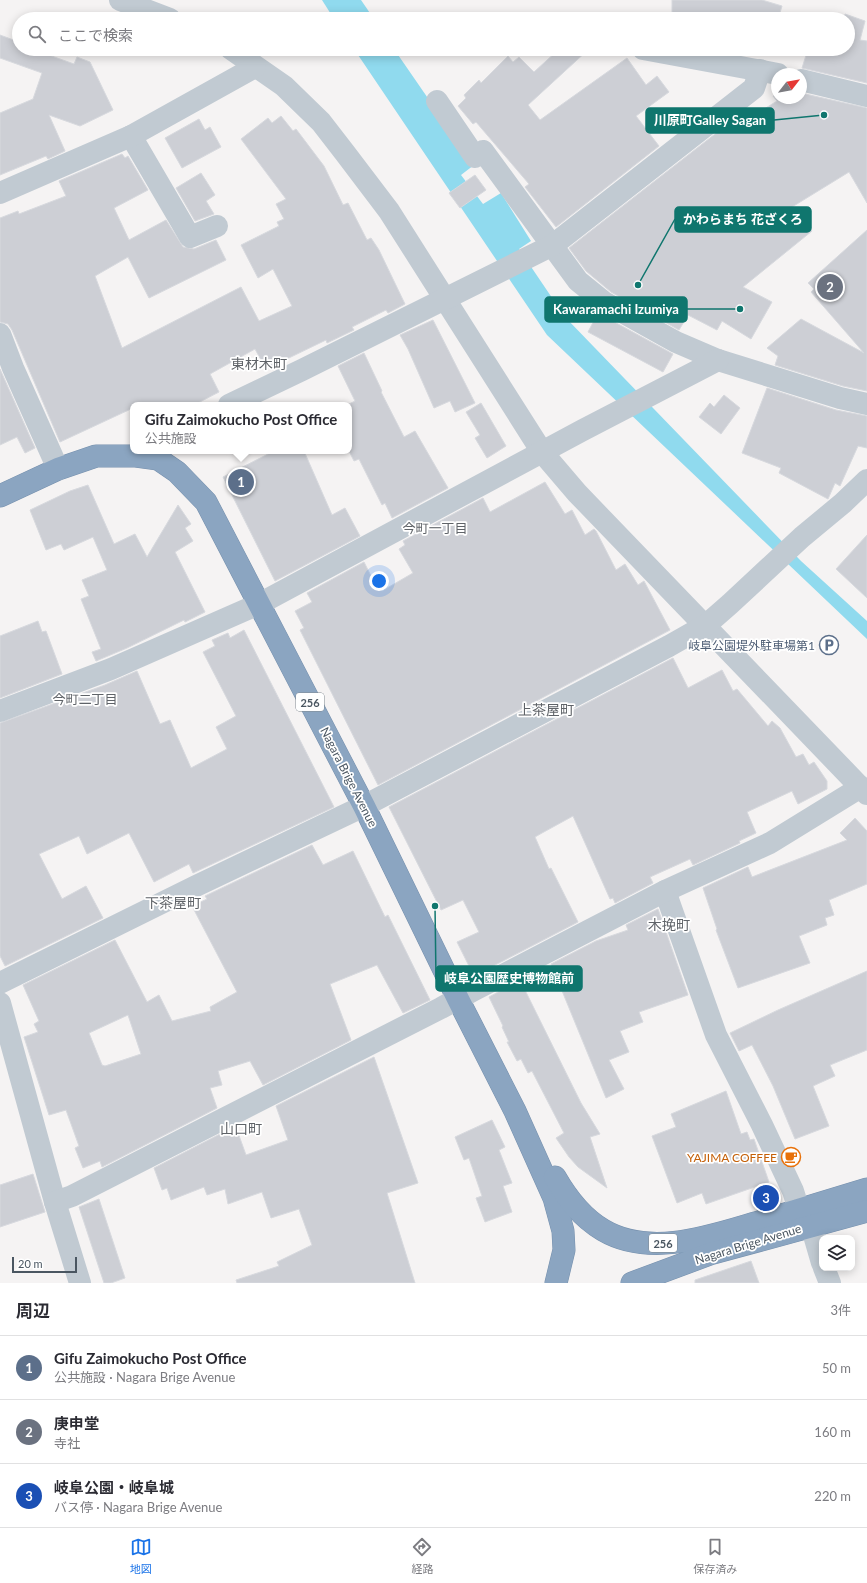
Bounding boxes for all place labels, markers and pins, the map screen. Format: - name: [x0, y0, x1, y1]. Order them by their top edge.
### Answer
- callout: 川原町Galley Sagan: [646, 108, 774, 133]
- callout: かわらまち 花ざくろ: [675, 207, 811, 232]
- pin: 2: [817, 272, 843, 302]
- callout: Kawaramachi Izumiya: [545, 297, 687, 322]
- pin: 1: [228, 467, 254, 497]
- parking icon: 岐阜公園堤外駐車場第1: [818, 634, 840, 656]
- place label: 岐阜公園堤外駐車場第1: [688, 638, 815, 653]
- callout: 岐阜公園歴史博物館前: [436, 966, 582, 991]
- cafe icon: YAJIMA COFFEE: [780, 1146, 802, 1168]
- place label: YAJIMA COFFEE: [687, 1150, 777, 1165]
- pin: 3: [753, 1183, 779, 1213]

